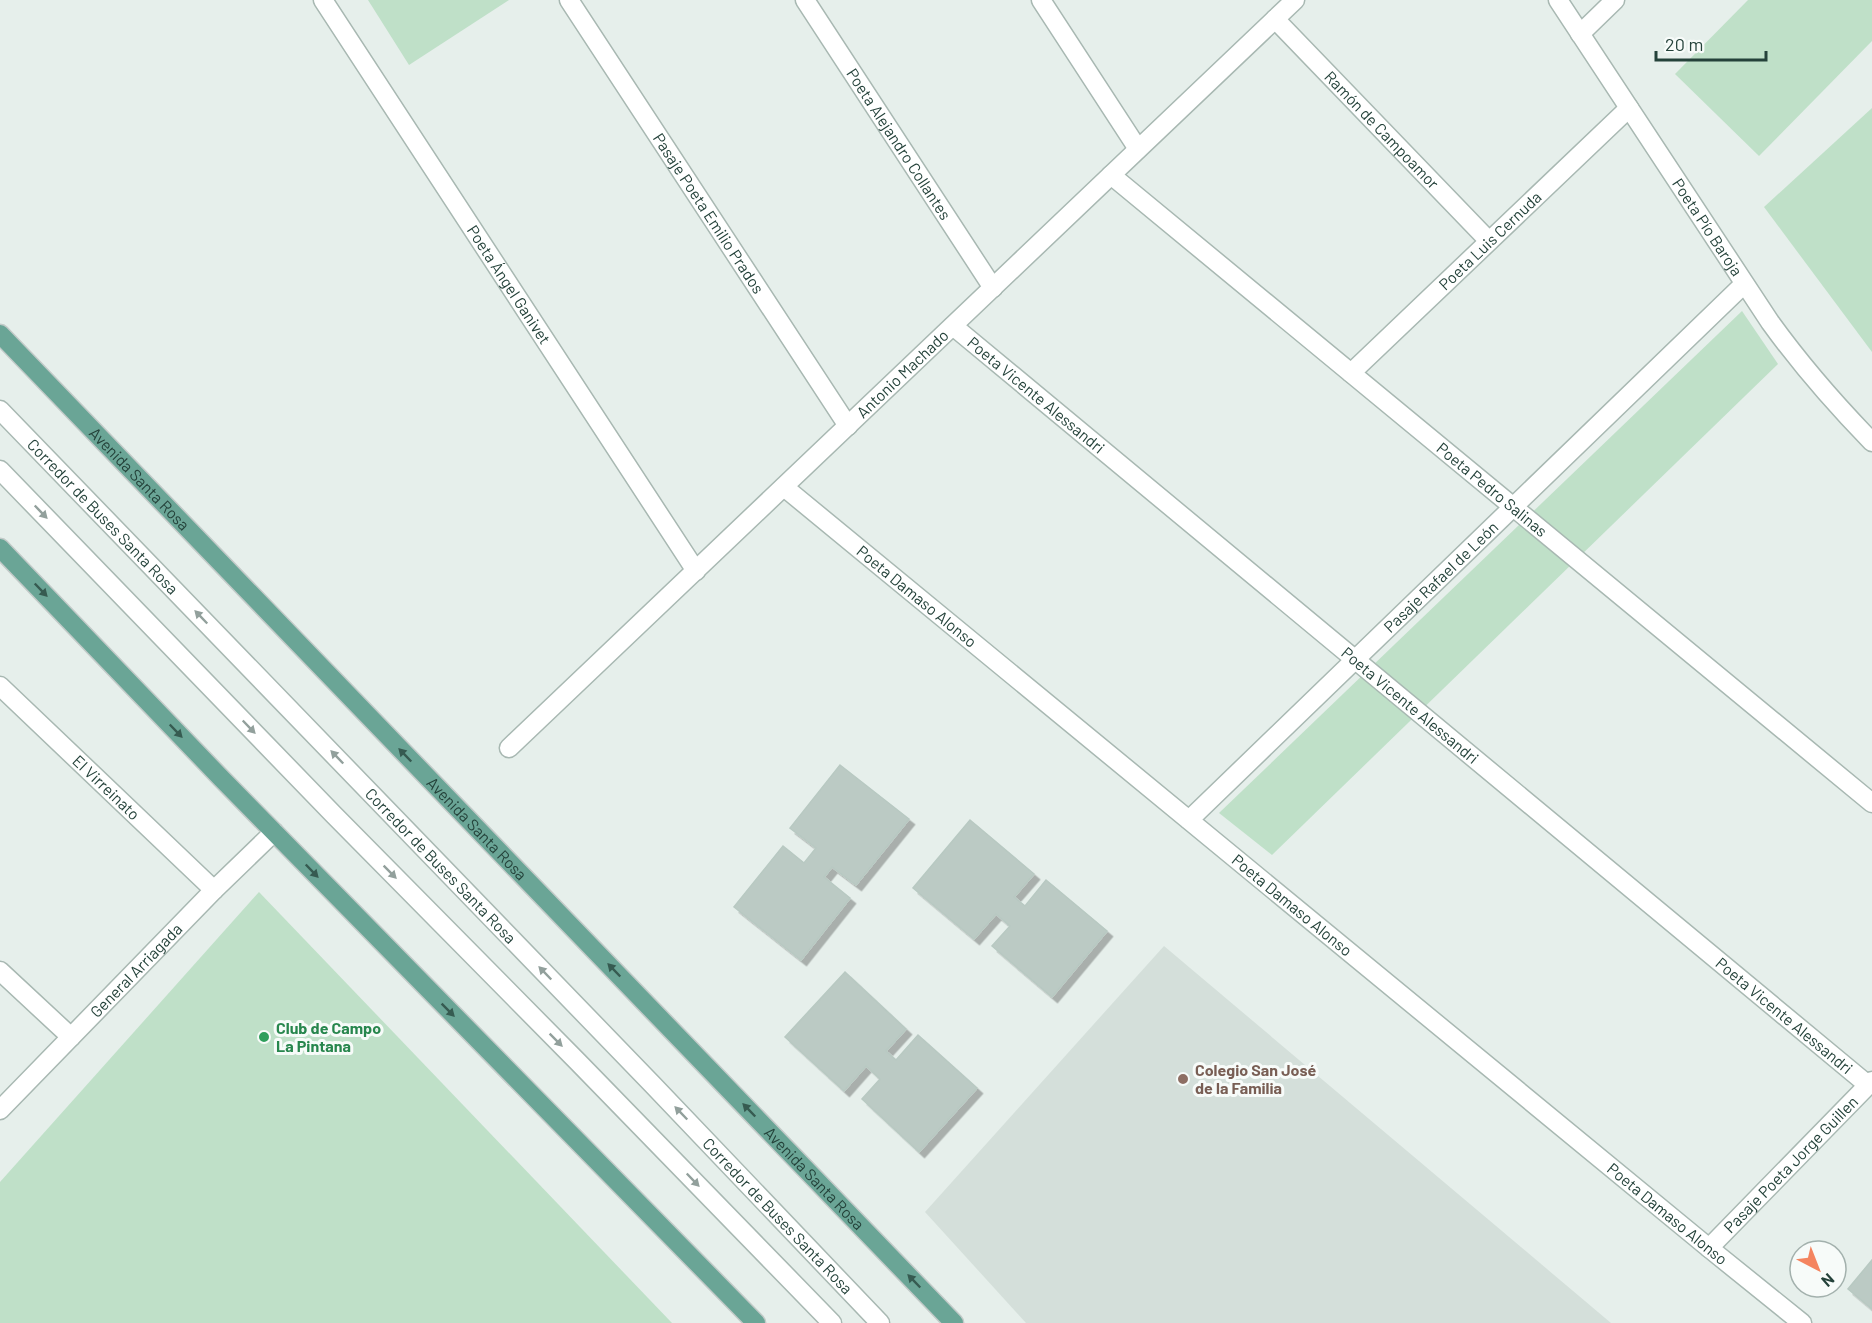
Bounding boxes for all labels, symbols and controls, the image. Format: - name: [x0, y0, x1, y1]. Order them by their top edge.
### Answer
- scale bar: [1656, 24, 1766, 62]
- text: 20 m: [1665, 33, 1703, 55]
- street label: Poeta Alejandro Collantes: [843, 65, 956, 223]
- street label: Ramón de Campoamor: [1321, 67, 1443, 193]
- street label: Pasaje Poeta Emilio Prados: [650, 129, 769, 297]
- street label: Poeta Pío Baroja: [1669, 174, 1747, 279]
- street label: Poeta Luis Cernuda: [1434, 187, 1545, 293]
- street label: Poeta Ángel Ganivet: [464, 221, 555, 347]
- street label: Antonio Machado: [852, 325, 952, 421]
- street label: Poeta Vicente Alessandri: [964, 332, 1109, 457]
- street label: Avenida Santa Rosa: [86, 423, 194, 534]
- street label: Corredor de Buses Santa Rosa: [24, 434, 183, 598]
- street label: Poeta Pedro Salinas: [1433, 438, 1551, 540]
- one-way arrow: [33, 504, 47, 518]
- street label: Pasaje Rafael de León: [1379, 517, 1501, 636]
- street label: Poeta Damaso Alonso: [853, 541, 981, 651]
- one-way arrow: [33, 583, 47, 597]
- one-way arrow: [194, 610, 208, 625]
- street label: Poeta Vicente Alessandri: [1338, 643, 1483, 767]
- one-way arrow: [242, 720, 256, 734]
- one-way arrow: [169, 723, 183, 738]
- one-way arrow: [398, 747, 412, 762]
- street label: El Virreinato: [69, 751, 144, 823]
- one-way arrow: [330, 751, 344, 765]
- street label: Avenida Santa Rosa: [423, 773, 531, 884]
- street label: Corredor de Buses Santa Rosa: [362, 784, 521, 947]
- street label: Poeta Damaso Alonso: [1229, 850, 1356, 960]
- one-way arrow: [304, 863, 318, 877]
- one-way arrow: [382, 864, 396, 878]
- street label: General Arriagada: [86, 919, 186, 1021]
- street label: Poeta Vicente Alessandri: [1712, 953, 1857, 1077]
- one-way arrow: [607, 964, 621, 978]
- one-way arrow: [539, 967, 553, 981]
- one-way arrow: [441, 1003, 455, 1018]
- place label: Club de Campo La Pintana: [276, 1018, 381, 1055]
- marker: Club de Campo La Pintana: [257, 1030, 271, 1044]
- one-way arrow: [549, 1033, 563, 1047]
- place label: Colegio San José de la Familia: [1195, 1060, 1316, 1097]
- marker: Colegio San José de la Familia: [1176, 1072, 1190, 1086]
- street label: Pasaje Poeta Jorge Guillen: [1719, 1092, 1861, 1236]
- one-way arrow: [743, 1104, 757, 1118]
- one-way arrow: [674, 1107, 688, 1121]
- street label: Avenida Santa Rosa: [761, 1122, 869, 1233]
- street label: Corredor de Buses Santa Rosa: [699, 1133, 857, 1298]
- street label: Poeta Damaso Alonso: [1604, 1159, 1732, 1268]
- one-way arrow: [685, 1172, 699, 1186]
- north arrow: [1788, 1239, 1848, 1299]
- text: N: [1818, 1270, 1839, 1291]
- one-way arrow: [907, 1273, 921, 1288]

